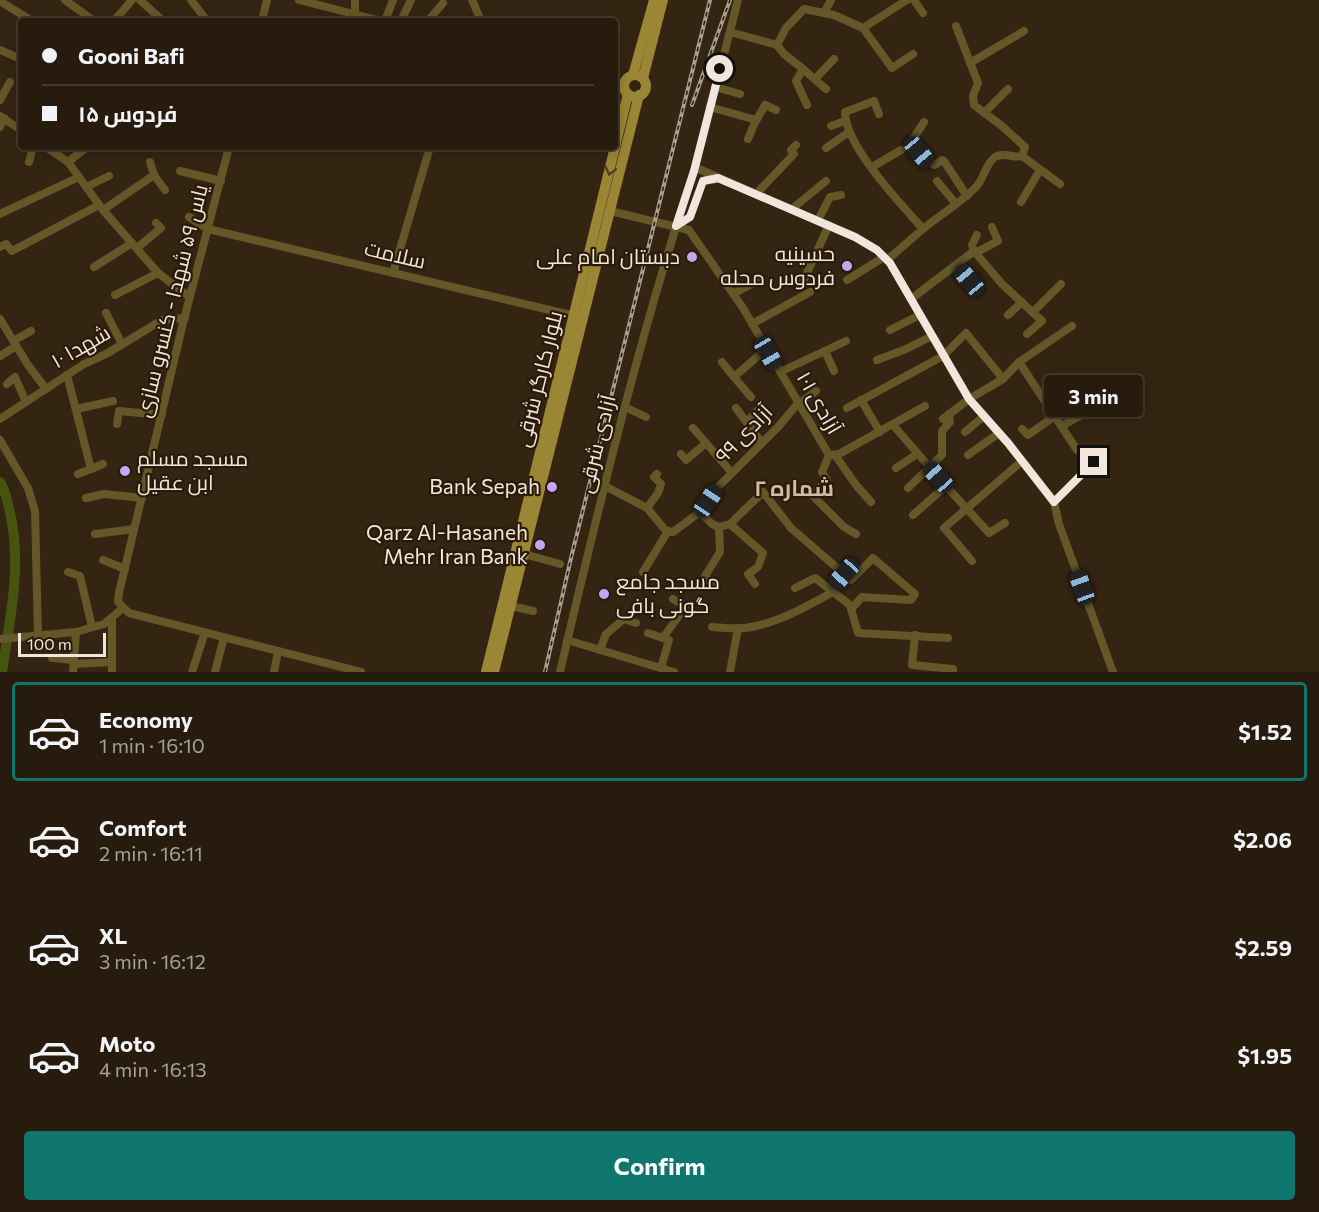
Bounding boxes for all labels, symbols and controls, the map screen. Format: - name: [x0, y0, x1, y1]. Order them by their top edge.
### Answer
- text: Gooni Bafi: [78, 42, 185, 69]
- route start: [706, 55, 733, 82]
- text: فردوس ۱۵: [78, 100, 177, 127]
- car: [901, 132, 937, 172]
- one-way arrow: [604, 166, 617, 176]
- street label: یاس ۵۹ شهدا - کنسرو سازی: [129, 181, 214, 420]
- street label: سلامت: [362, 234, 428, 273]
- place label: حسینیه فردوس محله: [720, 240, 835, 291]
- place label: دبستان امام علی: [536, 243, 680, 271]
- marker: دبستان امام علی: [685, 250, 699, 264]
- marker: حسینیه فردوس محله: [840, 259, 854, 273]
- car: [951, 260, 987, 300]
- street label: بلوار کارگر شرقی: [509, 308, 568, 450]
- street label: شهدا ۱۰: [46, 319, 115, 374]
- car: [751, 333, 785, 373]
- street label: آزادی ۱۰۱: [791, 367, 848, 439]
- callout: 3 min: [1044, 375, 1144, 417]
- text: 3 min: [1068, 384, 1119, 408]
- street label: آزادی شرقی: [571, 392, 622, 496]
- street label: آزادی ٩٩: [709, 398, 778, 469]
- place label: مسجد مسلم ابن عقیل: [137, 445, 248, 496]
- route end: [1080, 448, 1107, 475]
- car: [919, 458, 957, 496]
- marker: مسجد مسلم ابن عقیل: [118, 464, 132, 478]
- place label: Bank Sepah: [429, 473, 540, 498]
- district label: شماره ۲: [754, 474, 834, 501]
- marker: Bank Sepah: [545, 480, 559, 494]
- car: [690, 481, 726, 521]
- place label: Qarz Al-Hasaneh Mehr Iran Bank: [366, 519, 528, 568]
- marker: Qarz Al-Hasaneh Mehr Iran Bank: [533, 538, 547, 552]
- car: [825, 555, 863, 593]
- car: [1067, 567, 1097, 607]
- place label: مسجد جامع گونی بافی: [616, 568, 720, 619]
- marker: مسجد جامع گونی بافی: [597, 587, 611, 601]
- scale bar: [18, 630, 106, 658]
- text: 100 m: [27, 634, 72, 653]
- icon: car: [27, 705, 81, 759]
- text: Economy: [99, 706, 193, 733]
- text: $1.52: [1238, 718, 1292, 745]
- text: 1 min · 16:10: [99, 733, 205, 757]
- icon: car: [27, 813, 81, 867]
- text: Comfort: [99, 814, 187, 841]
- text: $2.06: [1233, 826, 1292, 853]
- text: 2 min · 16:11: [99, 841, 203, 865]
- icon: car: [27, 921, 81, 975]
- text: XL: [99, 922, 127, 949]
- text: $2.59: [1235, 934, 1292, 961]
- text: 3 min · 16:12: [99, 949, 206, 973]
- icon: car: [27, 1029, 81, 1083]
- text: Moto: [99, 1030, 155, 1057]
- text: $1.95: [1237, 1042, 1292, 1069]
- text: 4 min · 16:13: [99, 1057, 207, 1081]
- button: Confirm: [24, 1131, 1295, 1200]

